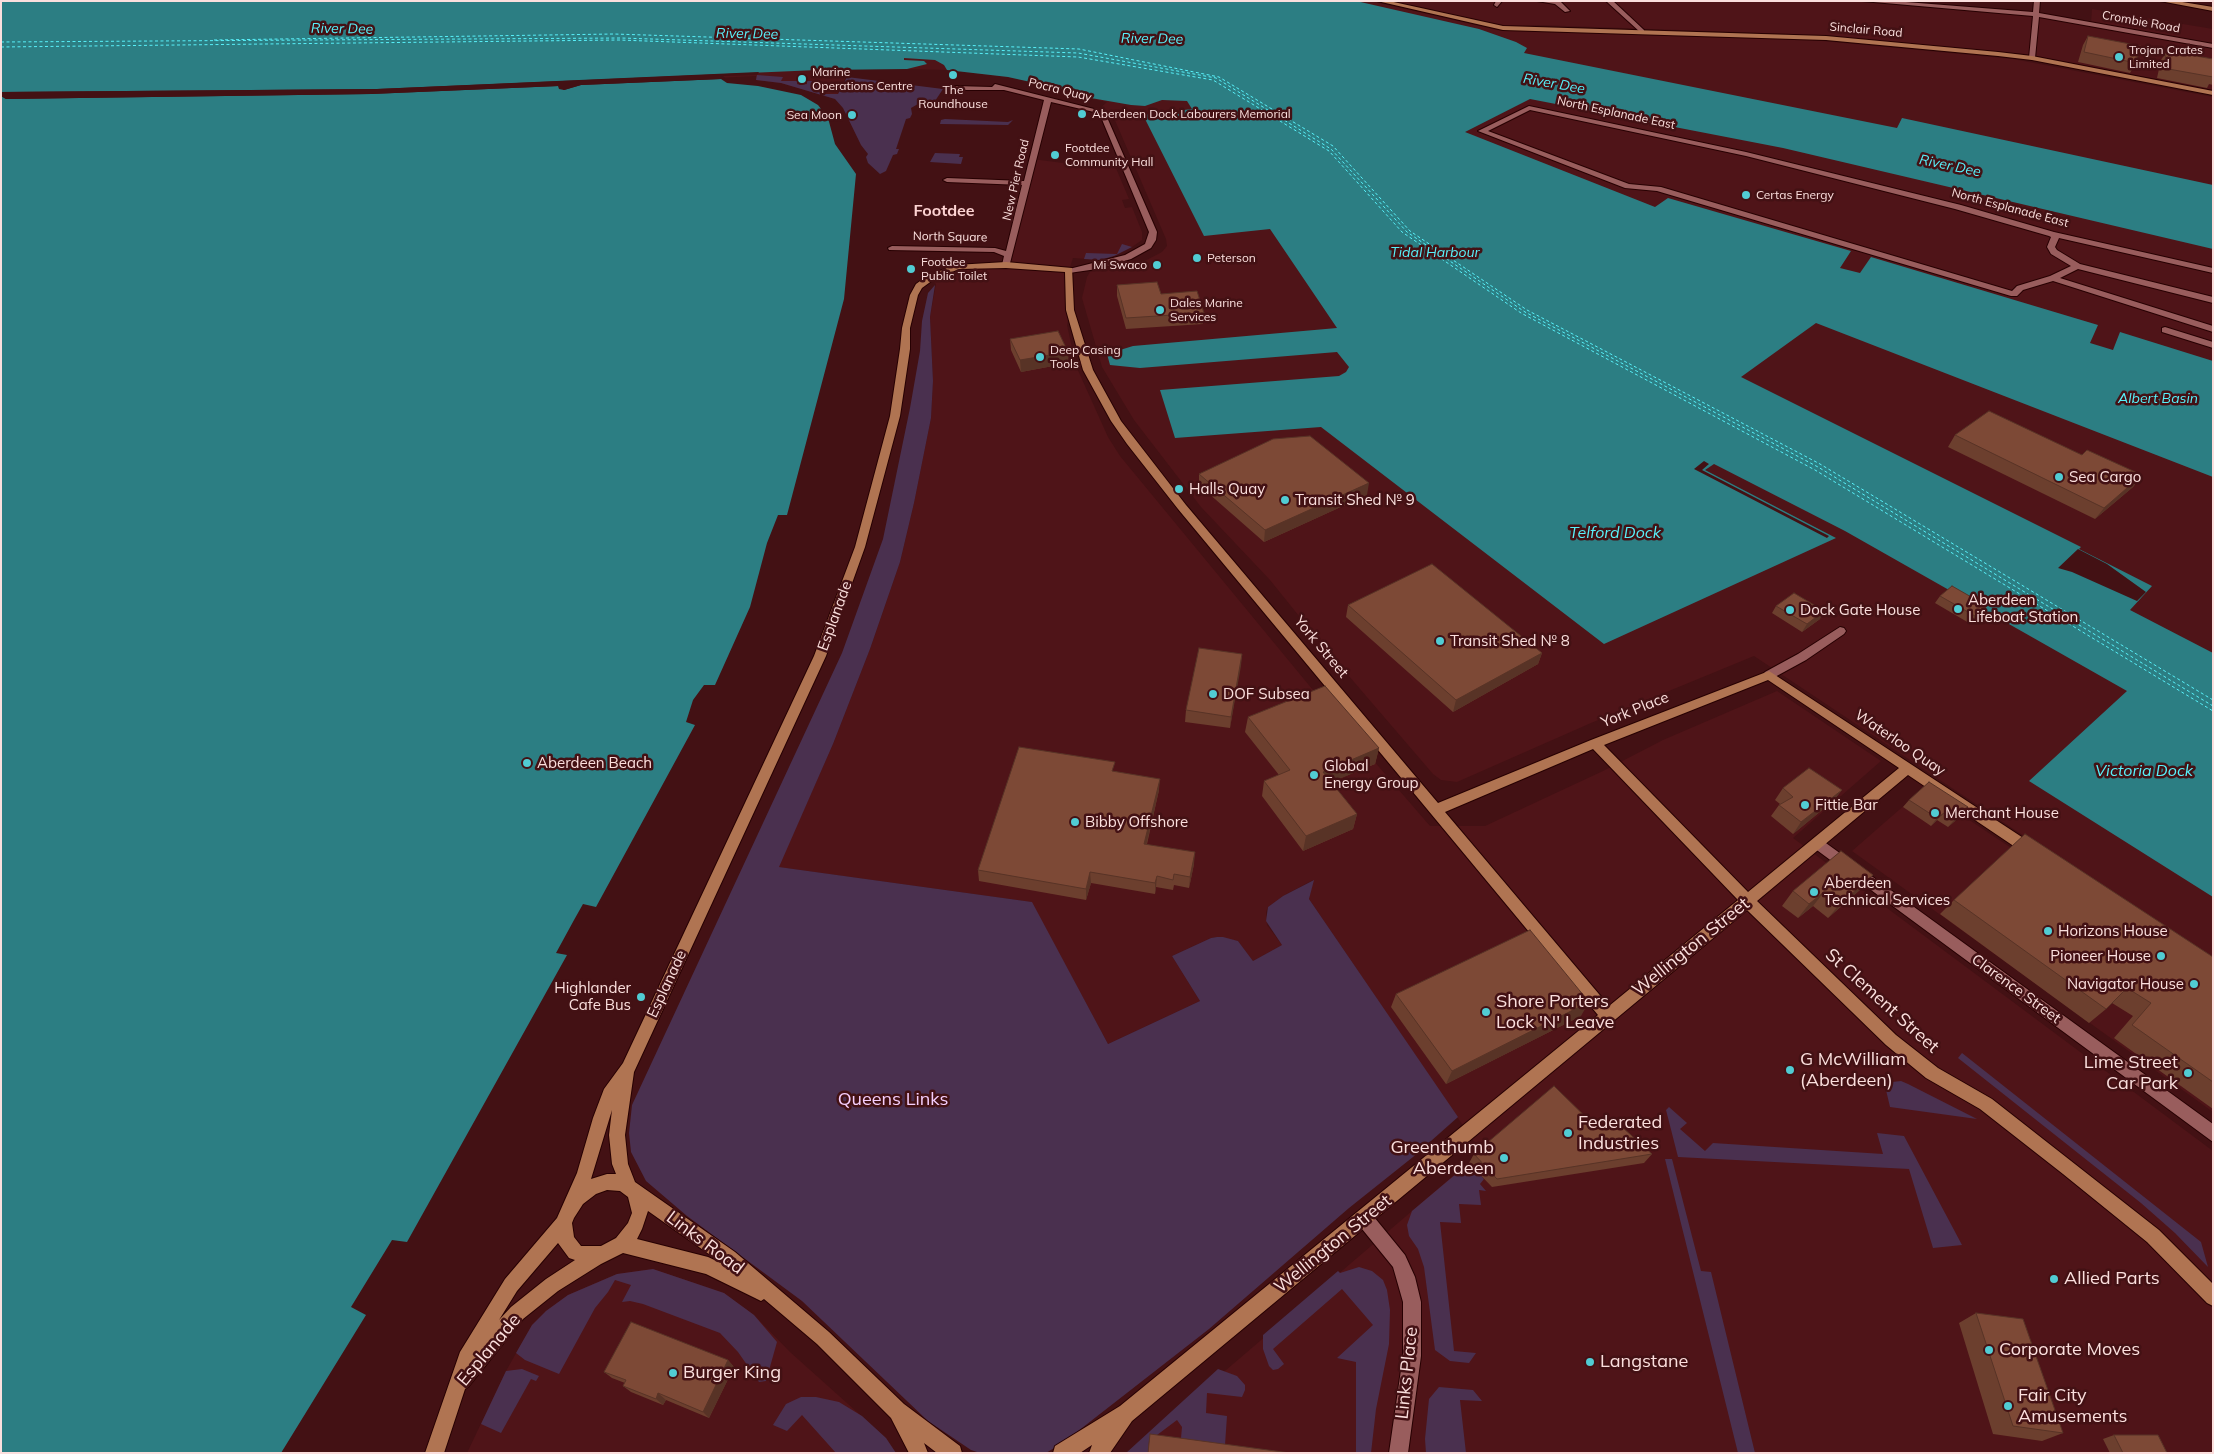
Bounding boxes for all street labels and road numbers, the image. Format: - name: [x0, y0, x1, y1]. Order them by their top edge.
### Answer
- street label: Crombie Road: [2101, 8, 2181, 36]
- street label: Sinclair Road: [1829, 20, 1903, 40]
- street label: Pocra Quay: [1027, 75, 1093, 105]
- street label: North Esplanade East: [1556, 93, 1676, 133]
- street label: New Pier Road: [1000, 138, 1032, 222]
- street label: North Esplanade East: [1950, 185, 2070, 231]
- street label: North Square: [913, 229, 987, 245]
- street label: Esplanade: [814, 579, 856, 653]
- street label: York Street: [1290, 612, 1352, 682]
- street label: York Place: [1599, 688, 1671, 732]
- street label: Waterloo Quay: [1851, 706, 1949, 780]
- street label: Wellington Street: [1628, 893, 1754, 1001]
- street label: St Clement Street: [1821, 944, 1943, 1058]
- street label: Esplanade: [643, 947, 691, 1021]
- street label: Clarence Street: [1968, 951, 2064, 1027]
- street label: Wellington Street: [1270, 1190, 1396, 1298]
- street label: Links Road: [662, 1207, 748, 1279]
- street label: Esplanade: [453, 1310, 525, 1390]
- street label: Links Place: [1391, 1326, 1423, 1420]

